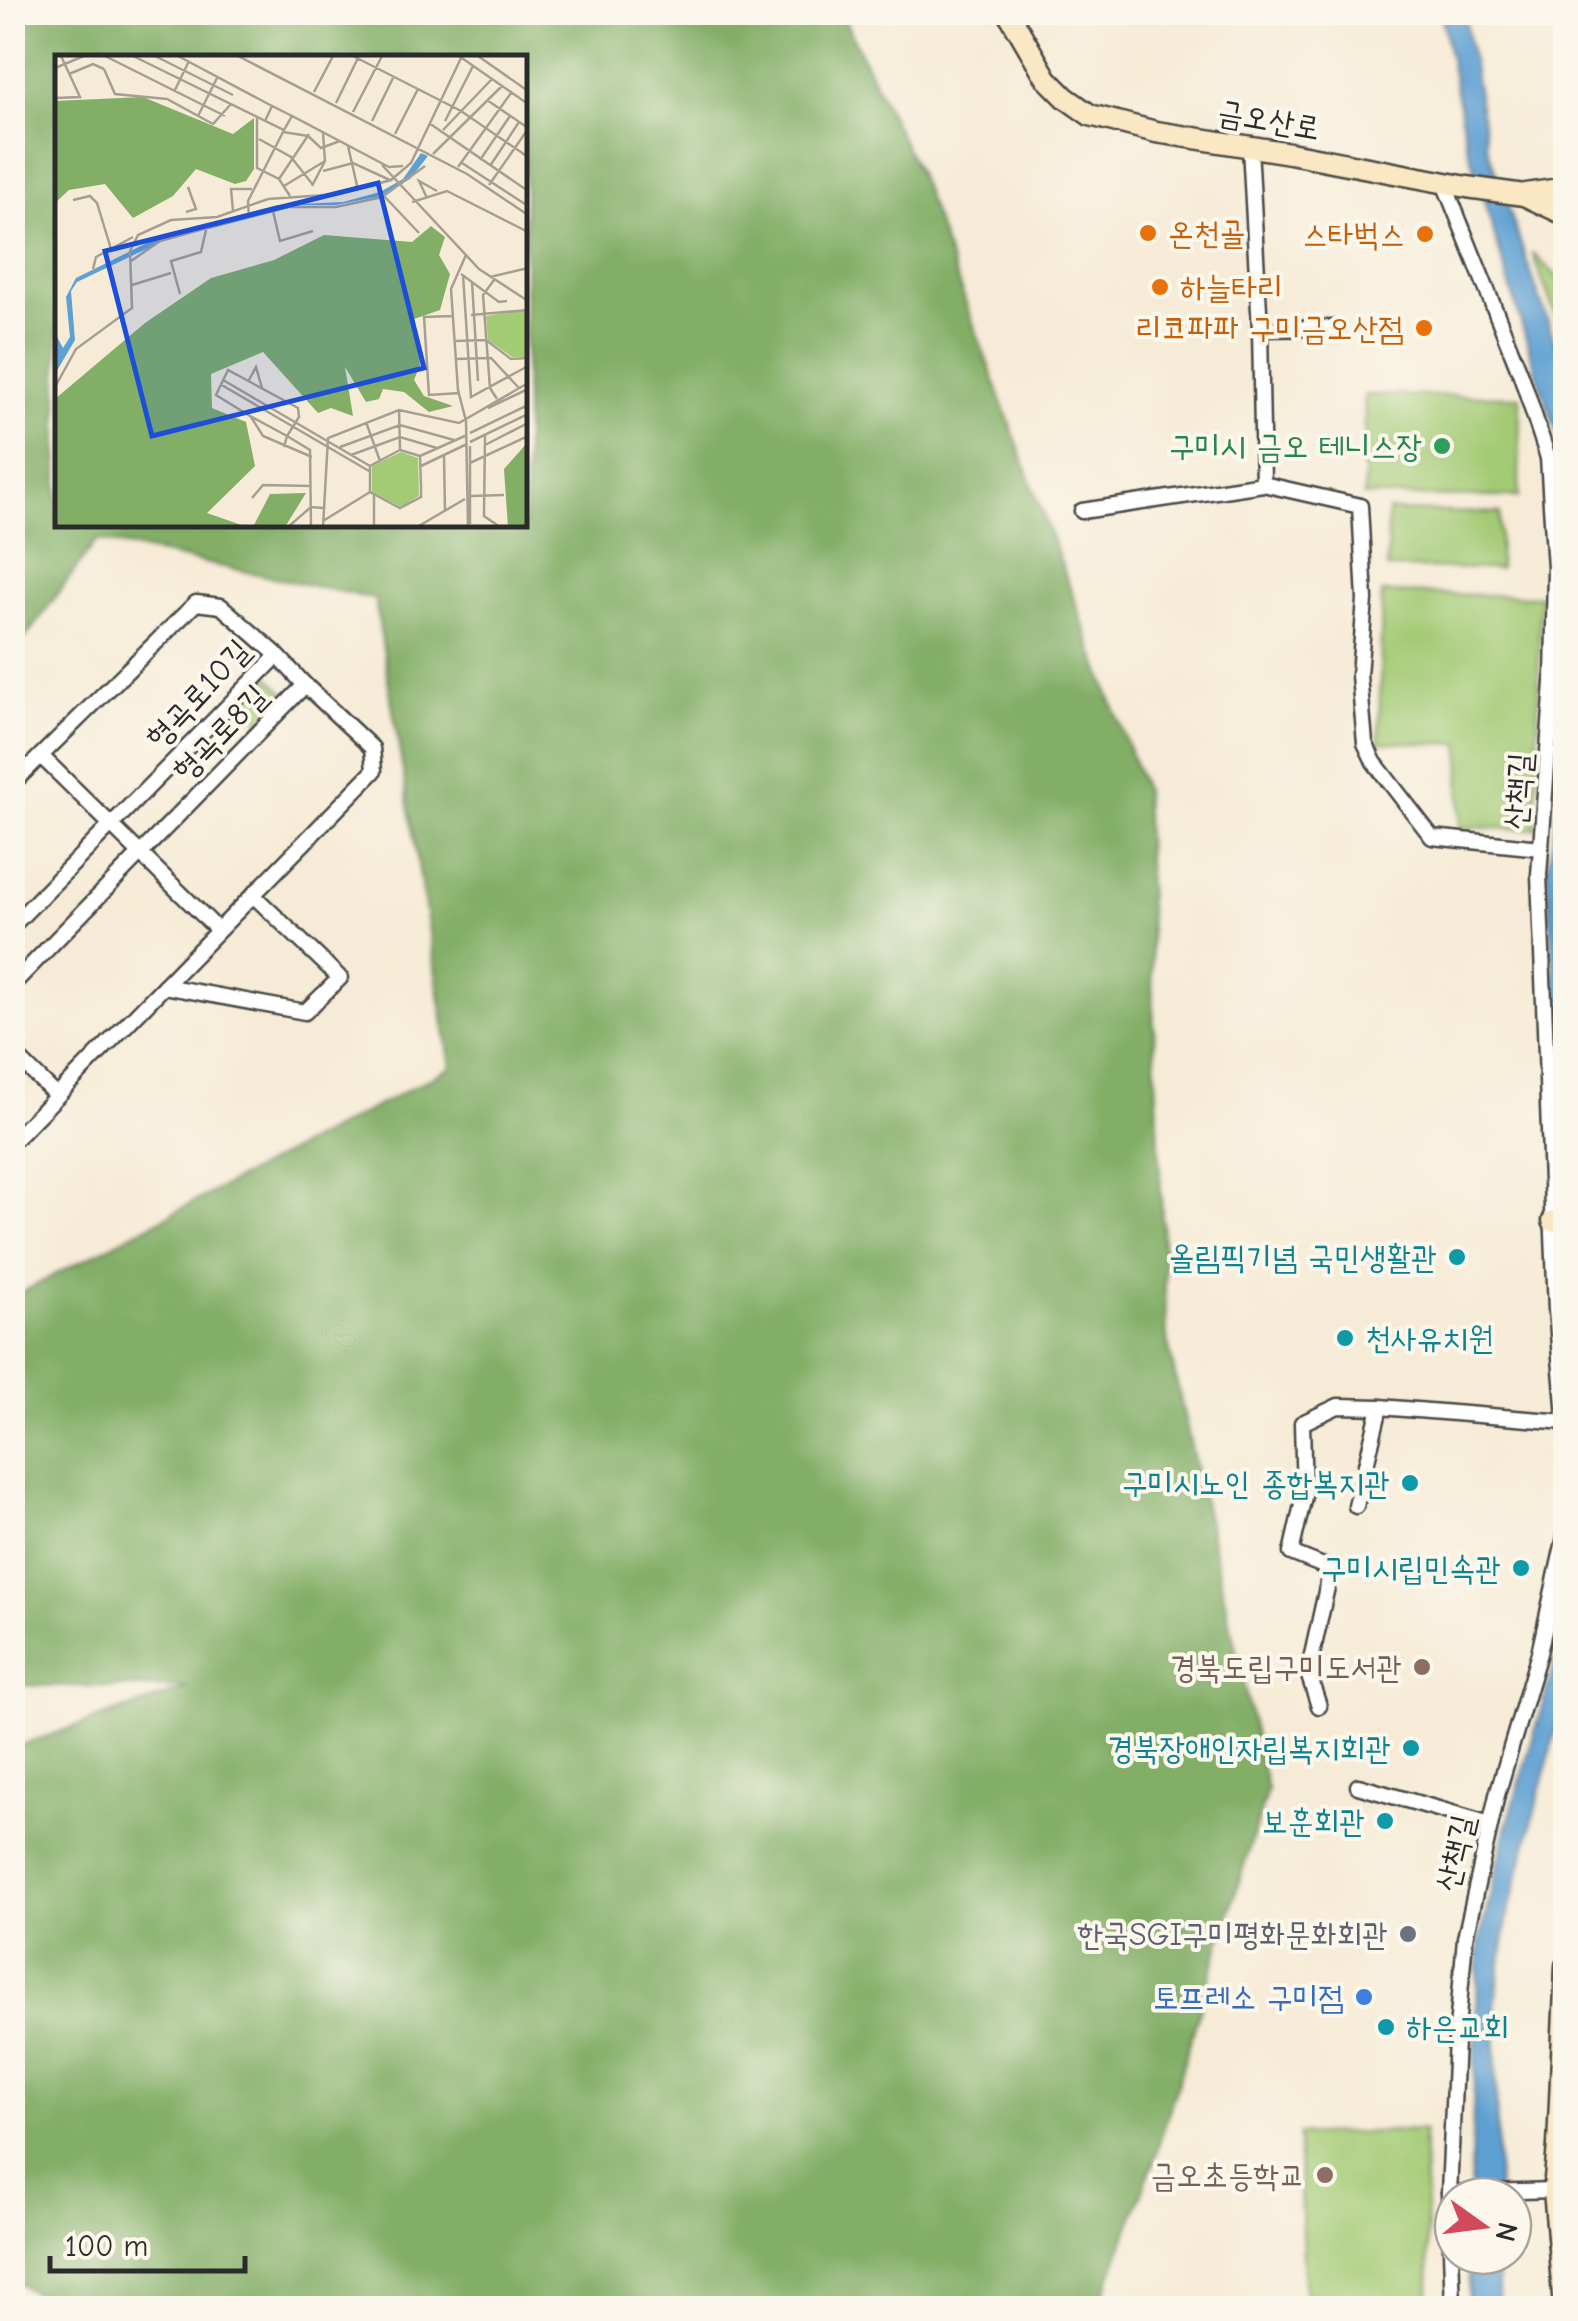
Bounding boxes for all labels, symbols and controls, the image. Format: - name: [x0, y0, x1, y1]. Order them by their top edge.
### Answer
- inset map: [55, 55, 528, 528]
- street label: 금오산로: [1215, 93, 1323, 147]
- place label: 온천골: [1168, 215, 1245, 252]
- place label: 스타벅스: [1302, 216, 1405, 253]
- marker: 온천골: [1137, 222, 1159, 244]
- marker: 스타벅스: [1414, 223, 1436, 245]
- place label: 하늘타리: [1180, 269, 1283, 306]
- marker: 하늘타리: [1149, 276, 1171, 298]
- place label: 리코파파 구미금오산점: [1136, 310, 1404, 347]
- marker: 리코파파 구미금오산점: [1413, 317, 1435, 339]
- place label: 구미시 금오 테니스장: [1169, 428, 1422, 465]
- marker: 구미시 금오 테니스장: [1431, 435, 1453, 457]
- street label: 형곡로10길: [138, 632, 258, 756]
- street label: 형곡로8길: [165, 677, 275, 789]
- street label: 산책길: [1497, 751, 1539, 831]
- place label: 올림픽기념 국민생활관: [1169, 1239, 1437, 1276]
- marker: 올림픽기념 국민생활관: [1446, 1246, 1468, 1268]
- place label: 천사유치원: [1365, 1320, 1494, 1357]
- marker: 천사유치원: [1334, 1327, 1356, 1349]
- place label: 구미시노인 종합복지관: [1122, 1465, 1390, 1502]
- marker: 구미시노인 종합복지관: [1399, 1472, 1421, 1494]
- place label: 구미시립민속관: [1321, 1550, 1501, 1587]
- marker: 구미시립민속관: [1510, 1557, 1532, 1579]
- place label: 경북도립구미도서관: [1170, 1649, 1402, 1686]
- marker: 경북도립구미도서관: [1411, 1656, 1433, 1678]
- place label: 경북장애인자립복지회관: [1108, 1730, 1391, 1767]
- marker: 경북장애인자립복지회관: [1400, 1737, 1422, 1759]
- place label: 보훈회관: [1262, 1803, 1365, 1840]
- marker: 보훈회관: [1374, 1810, 1396, 1832]
- street label: 산책길: [1428, 1811, 1482, 1895]
- place label: 한국SGI구미평화문화회관: [1077, 1916, 1388, 1953]
- marker: 한국SGI구미평화문화회관: [1397, 1923, 1419, 1945]
- place label: 토프레소 구미점: [1153, 1979, 1344, 2016]
- marker: 토프레소 구미점: [1353, 1986, 1375, 2008]
- place label: 하은교회: [1406, 2009, 1509, 2046]
- marker: 하은교회: [1375, 2016, 1397, 2038]
- place label: 금오초등학교: [1151, 2157, 1305, 2194]
- marker: 금오초등학교: [1314, 2164, 1336, 2186]
- north arrow: [1433, 2176, 1533, 2276]
- scale bar: [50, 2211, 245, 2273]
- text: N: [1489, 2219, 1524, 2245]
- text: 100 m: [65, 2229, 148, 2264]

